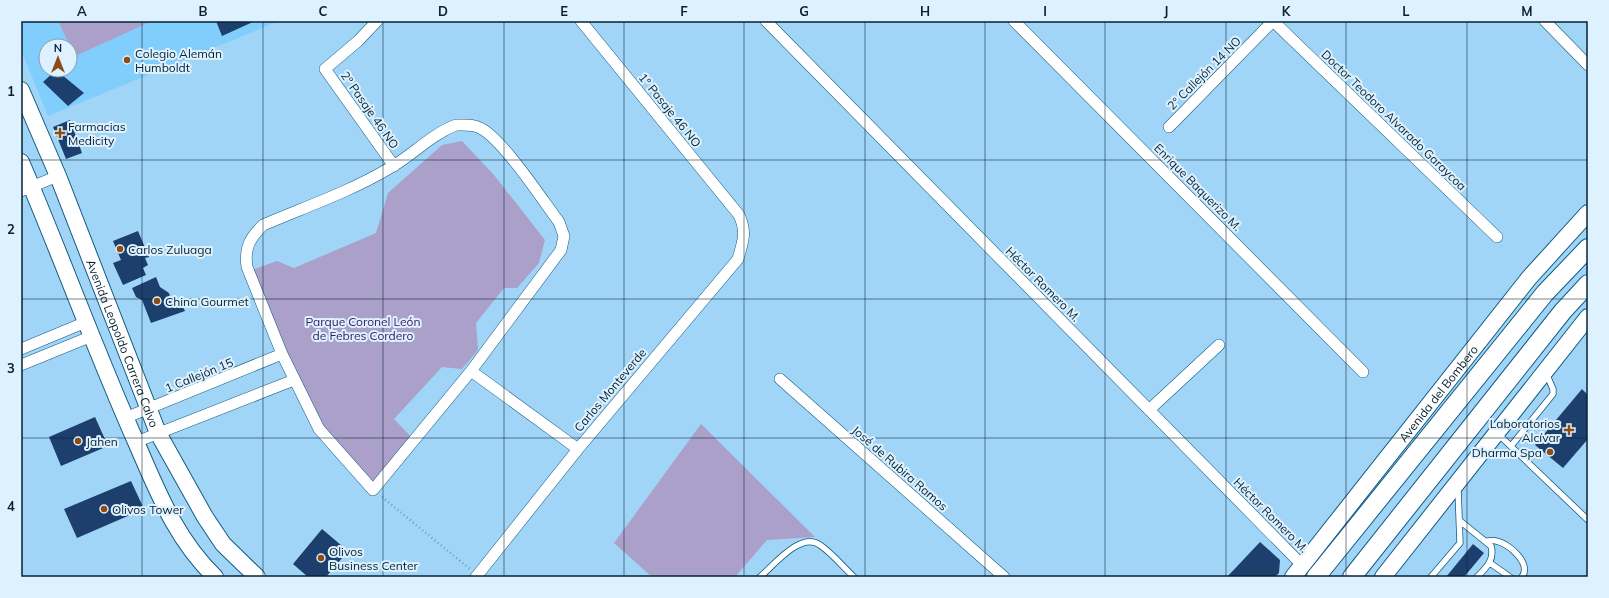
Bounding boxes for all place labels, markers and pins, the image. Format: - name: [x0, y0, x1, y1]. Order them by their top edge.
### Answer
- place label: Colegio Alemán Humboldt: [135, 46, 222, 75]
- marker: Colegio Alemán Humboldt: [122, 55, 132, 65]
- place label: Farmacias Medicity: [68, 119, 126, 148]
- marker: Farmacias Medicity: [55, 128, 65, 138]
- place label: Carlos Zuluaga: [128, 242, 212, 257]
- marker: Carlos Zuluaga: [115, 244, 125, 254]
- place label: China Gourmet: [165, 294, 249, 309]
- marker: China Gourmet: [152, 296, 162, 306]
- place label: Laboratorios Alcívar: [1490, 416, 1561, 445]
- marker: Laboratorios Alcívar: [1563, 424, 1575, 436]
- place label: Jahen: [86, 434, 118, 449]
- marker: Jahen: [73, 436, 83, 446]
- place label: Dharma Spa: [1472, 445, 1542, 460]
- marker: Dharma Spa: [1545, 447, 1555, 457]
- place label: Olivos Tower: [112, 502, 184, 517]
- marker: Olivos Tower: [99, 504, 109, 514]
- place label: Olivos Business Center: [329, 544, 419, 573]
- marker: Olivos Business Center: [316, 553, 326, 563]

